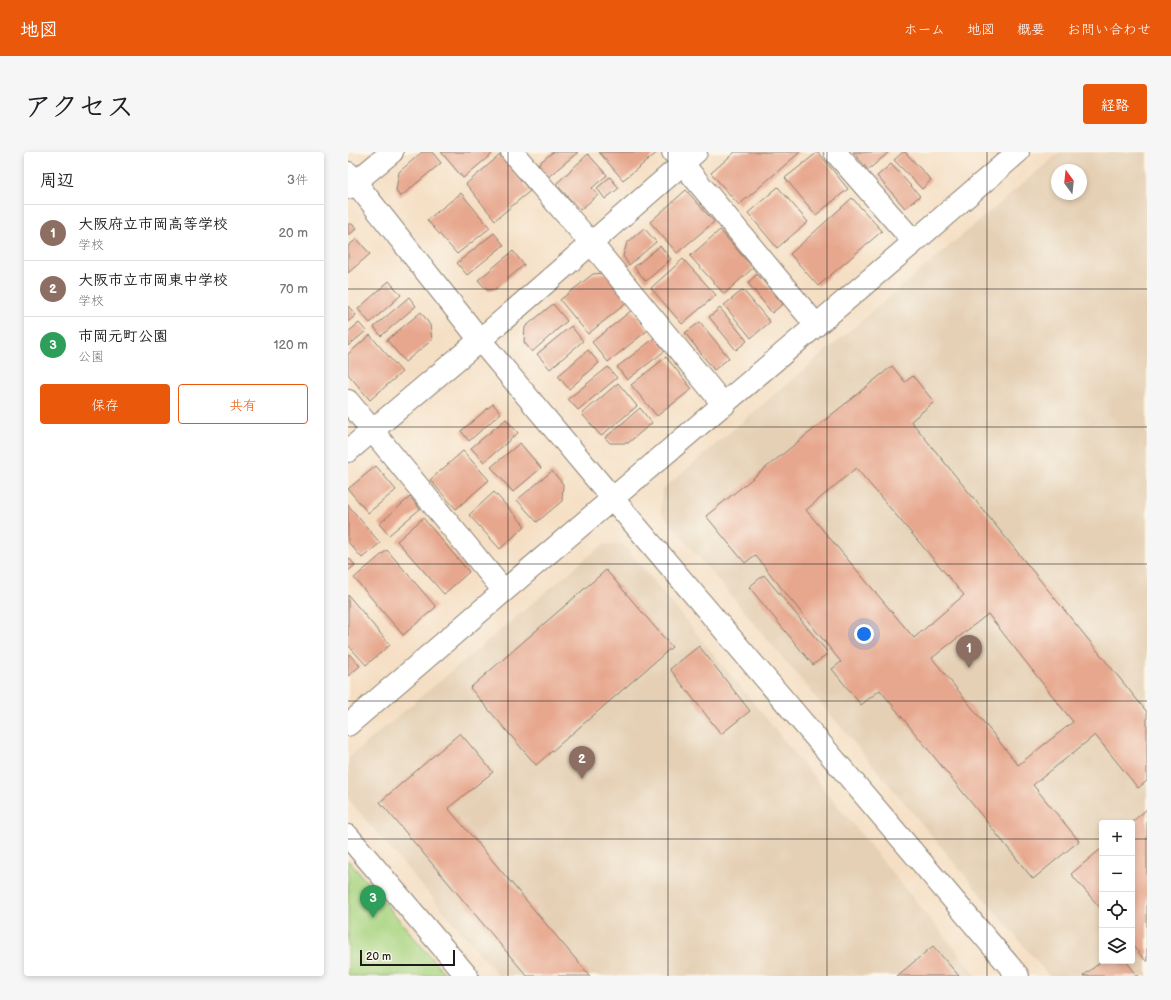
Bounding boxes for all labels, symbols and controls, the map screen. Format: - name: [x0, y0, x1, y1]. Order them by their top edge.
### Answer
- text: 地図: [20, 19, 58, 42]
- text: ホーム: [904, 21, 945, 38]
- text: 地図: [967, 21, 995, 38]
- text: 概要: [1017, 21, 1045, 38]
- text: お問い合わせ: [1067, 21, 1151, 38]
- button: 経路: [1083, 84, 1147, 124]
- text: アクセス: [24, 91, 134, 124]
- north arrow: [1051, 164, 1087, 200]
- text: 周辺: [40, 171, 74, 191]
- text: 3件: [287, 172, 308, 188]
- text: 大阪府立市岡高等学校: [78, 215, 228, 234]
- text: 1: [50, 225, 56, 241]
- text: 20 m: [278, 225, 308, 241]
- text: 学校: [78, 237, 104, 253]
- text: 大阪市立市岡東中学校: [78, 271, 228, 290]
- text: 2: [49, 281, 57, 297]
- text: 70 m: [280, 281, 308, 297]
- text: 学校: [78, 293, 104, 309]
- text: 市岡元町公園: [78, 327, 168, 346]
- text: 3: [49, 337, 57, 353]
- text: 120 m: [273, 337, 308, 353]
- text: 公園: [78, 349, 104, 365]
- button: 保存: [40, 384, 170, 424]
- button: 共有: [178, 384, 308, 424]
- your location: [854, 624, 874, 644]
- pin: 1: [956, 635, 982, 668]
- pin: 2: [569, 746, 595, 779]
- map controls: [1099, 820, 1135, 964]
- button: +: [1099, 820, 1135, 856]
- button: −: [1099, 856, 1135, 892]
- pin: 3: [360, 885, 386, 918]
- button: locate: [1099, 892, 1135, 928]
- button: layers: [1099, 928, 1135, 964]
- scale bar: [360, 948, 455, 967]
- text: 20 m: [366, 950, 391, 963]

